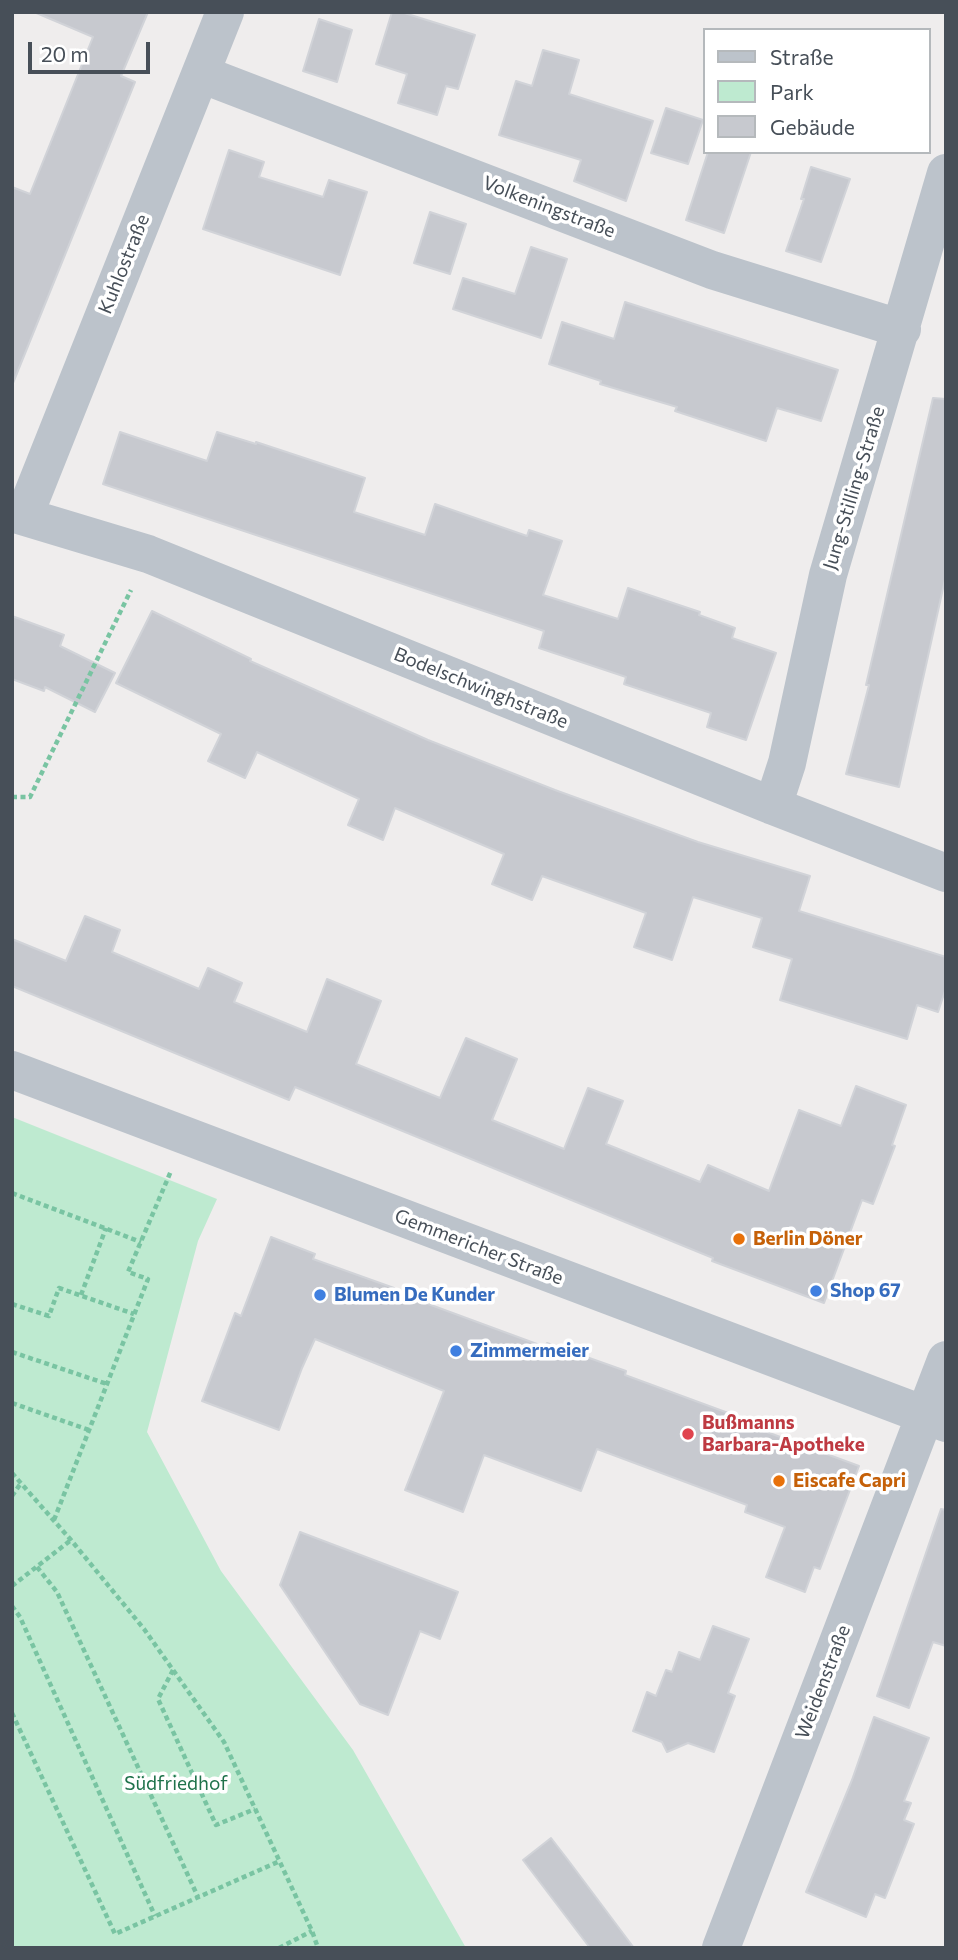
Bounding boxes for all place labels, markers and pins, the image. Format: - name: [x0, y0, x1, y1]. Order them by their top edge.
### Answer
- place label: Berlin Döner: [753, 1228, 863, 1250]
- marker: Berlin Döner: [731, 1231, 747, 1247]
- place label: Shop 67: [830, 1280, 901, 1302]
- marker: Shop 67: [808, 1283, 824, 1299]
- place label: Blumen De Kunder: [334, 1284, 495, 1306]
- marker: Blumen De Kunder: [312, 1287, 328, 1303]
- place label: Zimmermeier: [470, 1340, 589, 1362]
- marker: Zimmermeier: [448, 1343, 464, 1359]
- place label: Bußmanns Barbara-Apotheke: [702, 1412, 865, 1456]
- marker: Bußmanns Barbara-Apotheke: [680, 1426, 696, 1442]
- place label: Eiscafe Capri: [793, 1470, 906, 1492]
- marker: Eiscafe Capri: [771, 1473, 787, 1489]

